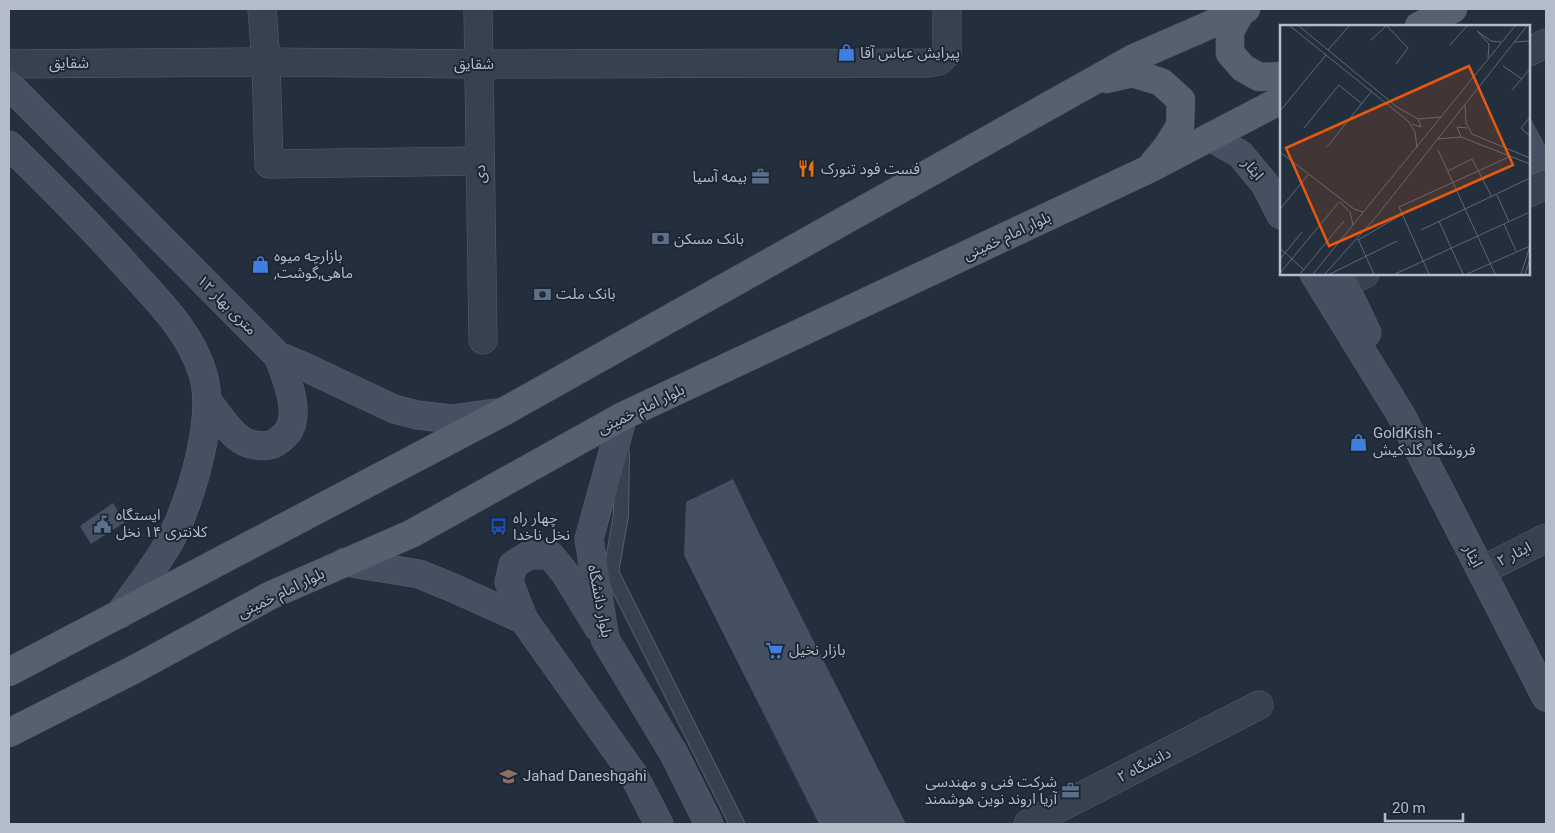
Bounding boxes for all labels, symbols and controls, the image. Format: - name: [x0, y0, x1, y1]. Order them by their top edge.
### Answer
- inset map: [1280, 25, 1530, 275]
- shop icon: پیرایش عباس آقا: [836, 43, 856, 63]
- place label: پیرایش عباس آقا: [860, 44, 960, 63]
- street label: شقایق: [49, 54, 89, 73]
- street label: شقایق: [454, 55, 494, 74]
- street label: ایثار: [1238, 153, 1267, 184]
- restaurant icon: فست فود تنورک: [797, 159, 817, 179]
- place label: فست فود تنورک: [821, 160, 920, 178]
- street label: دی: [471, 165, 489, 183]
- office icon: بیمه آسیا: [751, 167, 771, 187]
- place label: بیمه آسیا: [692, 168, 747, 186]
- street label: بلوار امام خمینی: [960, 208, 1054, 266]
- bank icon: بانک مسکن: [650, 229, 670, 249]
- place label: بانک مسکن: [674, 230, 744, 248]
- place label: بازارچه میوه ,ماهی,گوشت: [274, 247, 353, 282]
- shop icon: بازارچه میوه ,ماهی,گوشت: [250, 255, 270, 275]
- street label: ۱۲ متری بهار: [193, 271, 261, 339]
- bank icon: بانک ملت: [532, 284, 552, 304]
- place label: بانک ملت: [556, 285, 616, 303]
- street label: بلوار امام خمینی: [595, 380, 688, 440]
- place label: GoldKish - فروشگاه گلدکیش: [1373, 424, 1476, 459]
- shop icon: GoldKish - فروشگاه گلدکیش: [1349, 432, 1369, 452]
- place label: ایستگاه کلانتری ۱۴ نخل: [116, 506, 208, 541]
- place label: چهار راه نخل ناخدا: [513, 509, 570, 544]
- public building icon: ایستگاه کلانتری ۱۴ نخل: [92, 514, 112, 534]
- bus stop icon: چهار راه نخل ناخدا: [489, 517, 509, 537]
- street label: ایثار ۲: [1494, 538, 1534, 570]
- street label: ایثار: [1459, 541, 1486, 571]
- street label: بلوار دانشگاه: [584, 563, 616, 639]
- street label: بلوار امام خمینی: [235, 564, 328, 624]
- supermarket icon: بازار نخیل: [765, 640, 785, 660]
- place label: بازار نخیل: [789, 641, 845, 659]
- street label: دانشگاه ۲: [1114, 744, 1174, 786]
- school or university icon: Jahad Daneshgahi: [499, 766, 519, 786]
- place label: Jahad Daneshgahi: [523, 767, 647, 785]
- place label: شرکت فنی و مهندسی آریا اروند نوین هوشمند: [925, 773, 1058, 808]
- office icon: شرکت فنی و مهندسی آریا اروند نوین هوشمند: [1061, 781, 1081, 801]
- scale bar: [1385, 790, 1462, 822]
- text: 20 m: [1392, 799, 1426, 817]

